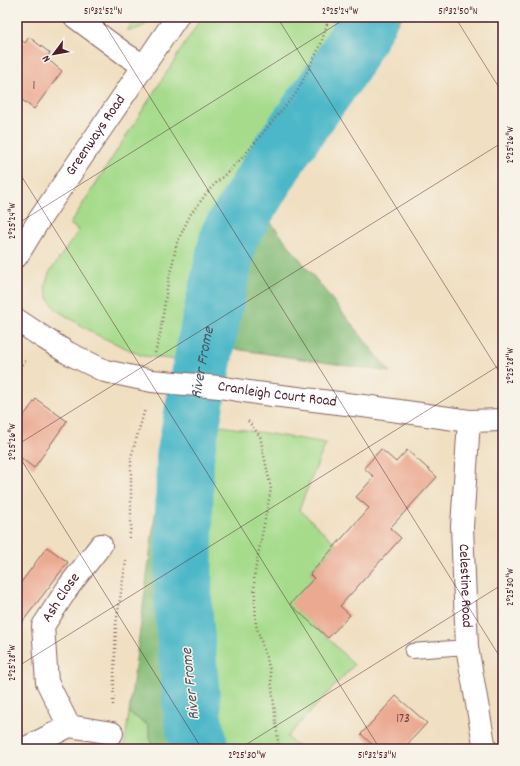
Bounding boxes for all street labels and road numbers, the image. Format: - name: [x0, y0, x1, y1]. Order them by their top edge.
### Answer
- street label: Greenways Road: [61, 91, 132, 181]
- street label: Cranleigh Court Road: [216, 376, 338, 414]
- street label: Celestine Road: [452, 543, 477, 628]
- street label: Ash Close: [37, 568, 86, 627]

